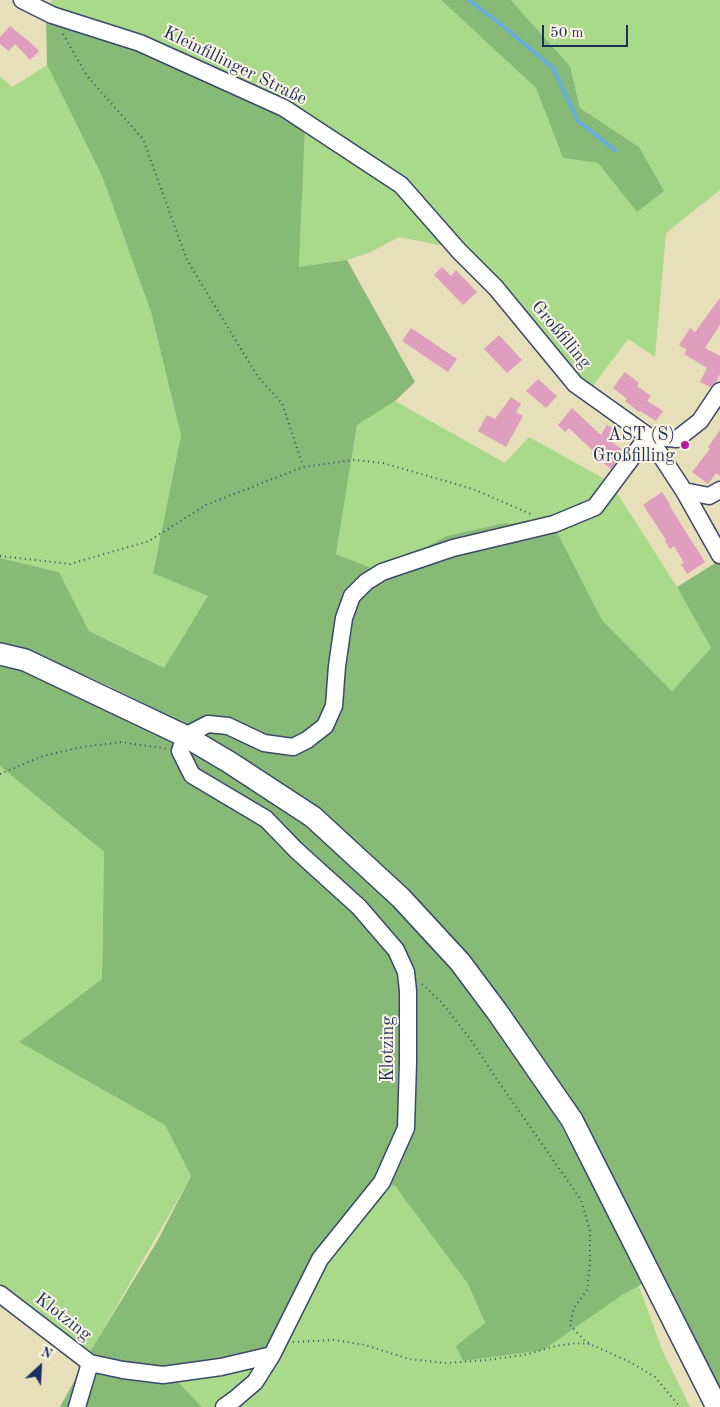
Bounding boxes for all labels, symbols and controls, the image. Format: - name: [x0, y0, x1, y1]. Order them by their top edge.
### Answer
- scale bar: [545, 15, 631, 47]
- street label: Kleinfillinger Straße: [160, 22, 310, 110]
- text: 50 m: [550, 26, 584, 41]
- street label: Großfilling: [526, 297, 596, 373]
- place label: AST (S) Großfilling: [593, 424, 675, 466]
- marker: AST (S) Großfilling: [679, 439, 691, 451]
- street label: Klotzing: [377, 1016, 399, 1082]
- street label: Klotzing: [30, 1288, 96, 1346]
- north arrow: [15, 1342, 65, 1392]
- text: N: [39, 1345, 54, 1362]

